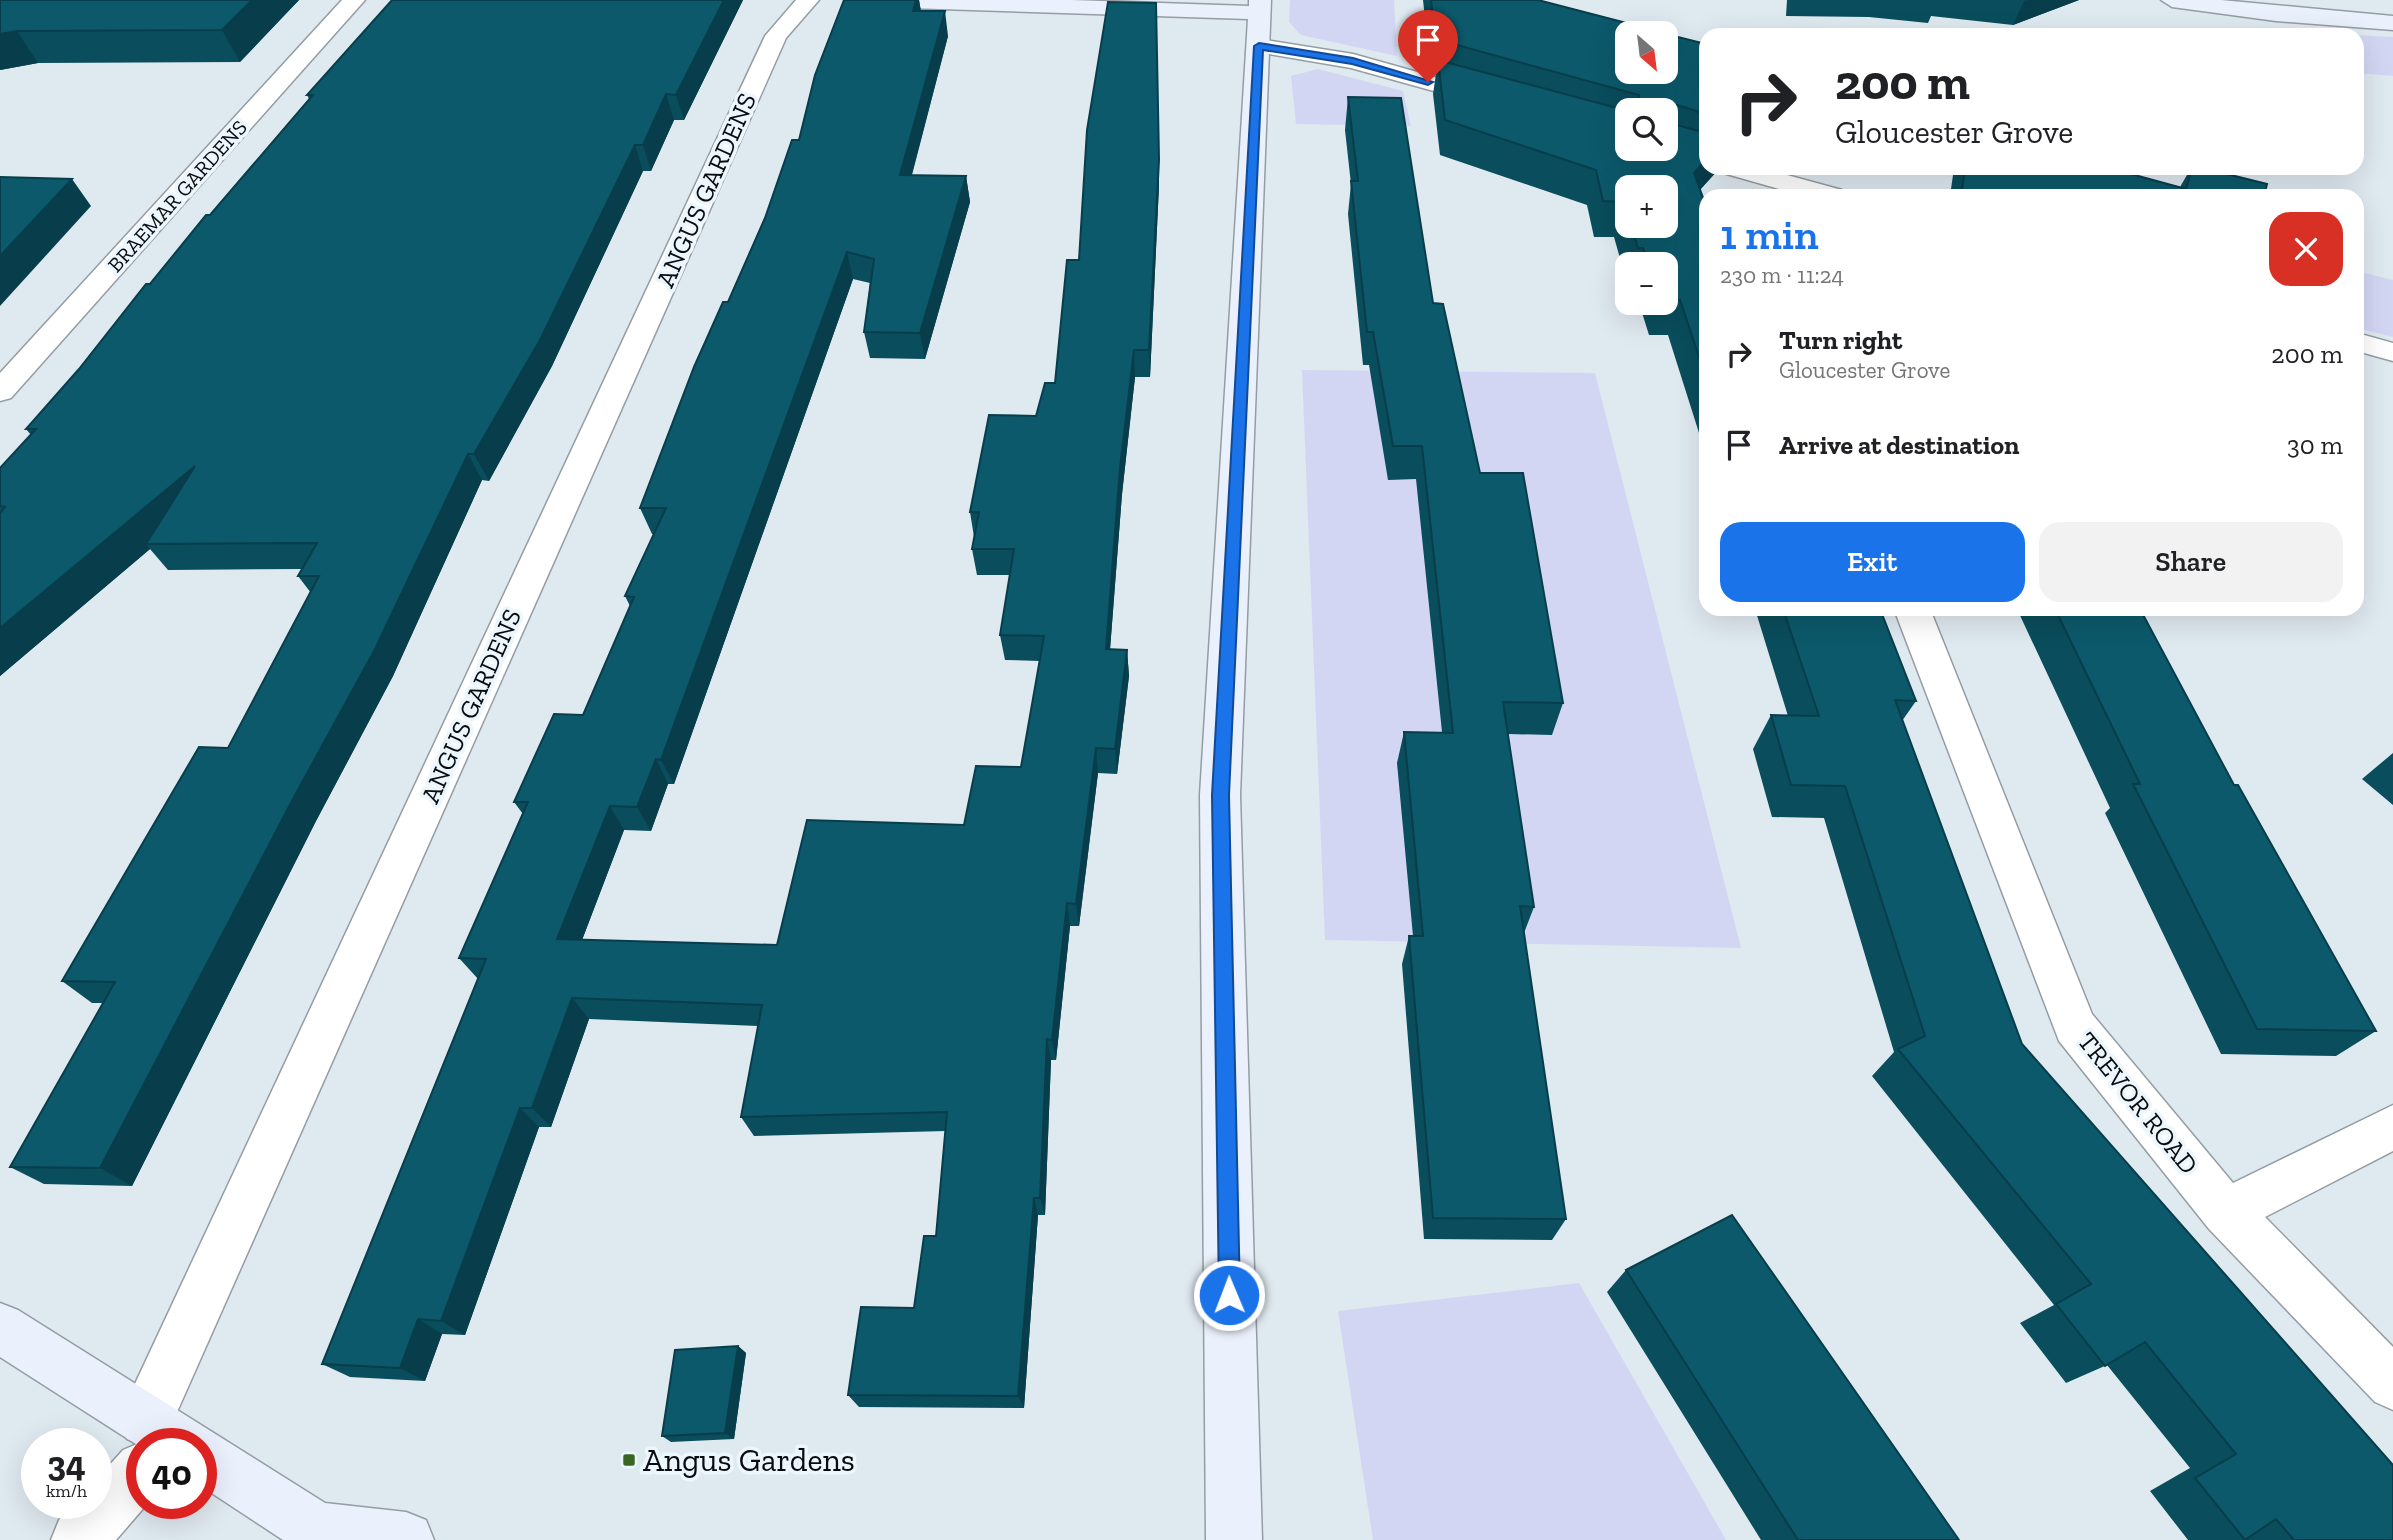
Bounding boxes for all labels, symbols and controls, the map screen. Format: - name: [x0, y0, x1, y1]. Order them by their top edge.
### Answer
- pin: [1398, 10, 1458, 82]
- icon: arrive: [1409, 21, 1447, 59]
- north arrow: [1615, 21, 1678, 84]
- map controls: [1615, 21, 1678, 315]
- text: 200 m: [1835, 53, 1970, 112]
- icon: right: [1720, 56, 1811, 147]
- street label: ANGUS GARDENS: [649, 88, 763, 292]
- button: search: [1615, 98, 1678, 161]
- text: Gloucester Grove: [1835, 113, 2073, 151]
- street label: BRAEMAR GARDENS: [102, 115, 252, 277]
- button: +: [1615, 175, 1678, 238]
- text: 1 min: [1720, 209, 1819, 260]
- button: close: [2269, 212, 2343, 286]
- button: −: [1615, 252, 1678, 315]
- text: 230 m · 11:24: [1720, 261, 1844, 289]
- text: Turn right: [1779, 324, 1902, 356]
- icon: right: [1720, 335, 1758, 373]
- text: 200 m: [2271, 338, 2343, 370]
- text: Gloucester Grove: [1779, 356, 1950, 384]
- icon: arrive: [1720, 426, 1758, 464]
- text: Arrive at destination: [1779, 429, 2019, 461]
- text: 30 m: [2287, 429, 2343, 461]
- button: Exit: [1720, 522, 2025, 602]
- button: Share: [2039, 522, 2343, 602]
- street label: ANGUS GARDENS: [414, 604, 528, 808]
- street label: TREVOR ROAD: [2071, 1026, 2205, 1180]
- position arrow: [1192, 1258, 1266, 1332]
- speed limit sign: 40: [126, 1428, 217, 1519]
- place label: Angus Gardens: [643, 1441, 855, 1479]
- text: 34: [47, 1443, 86, 1485]
- marker: Angus Gardens: [621, 1452, 637, 1468]
- text: km/h: [46, 1480, 87, 1502]

